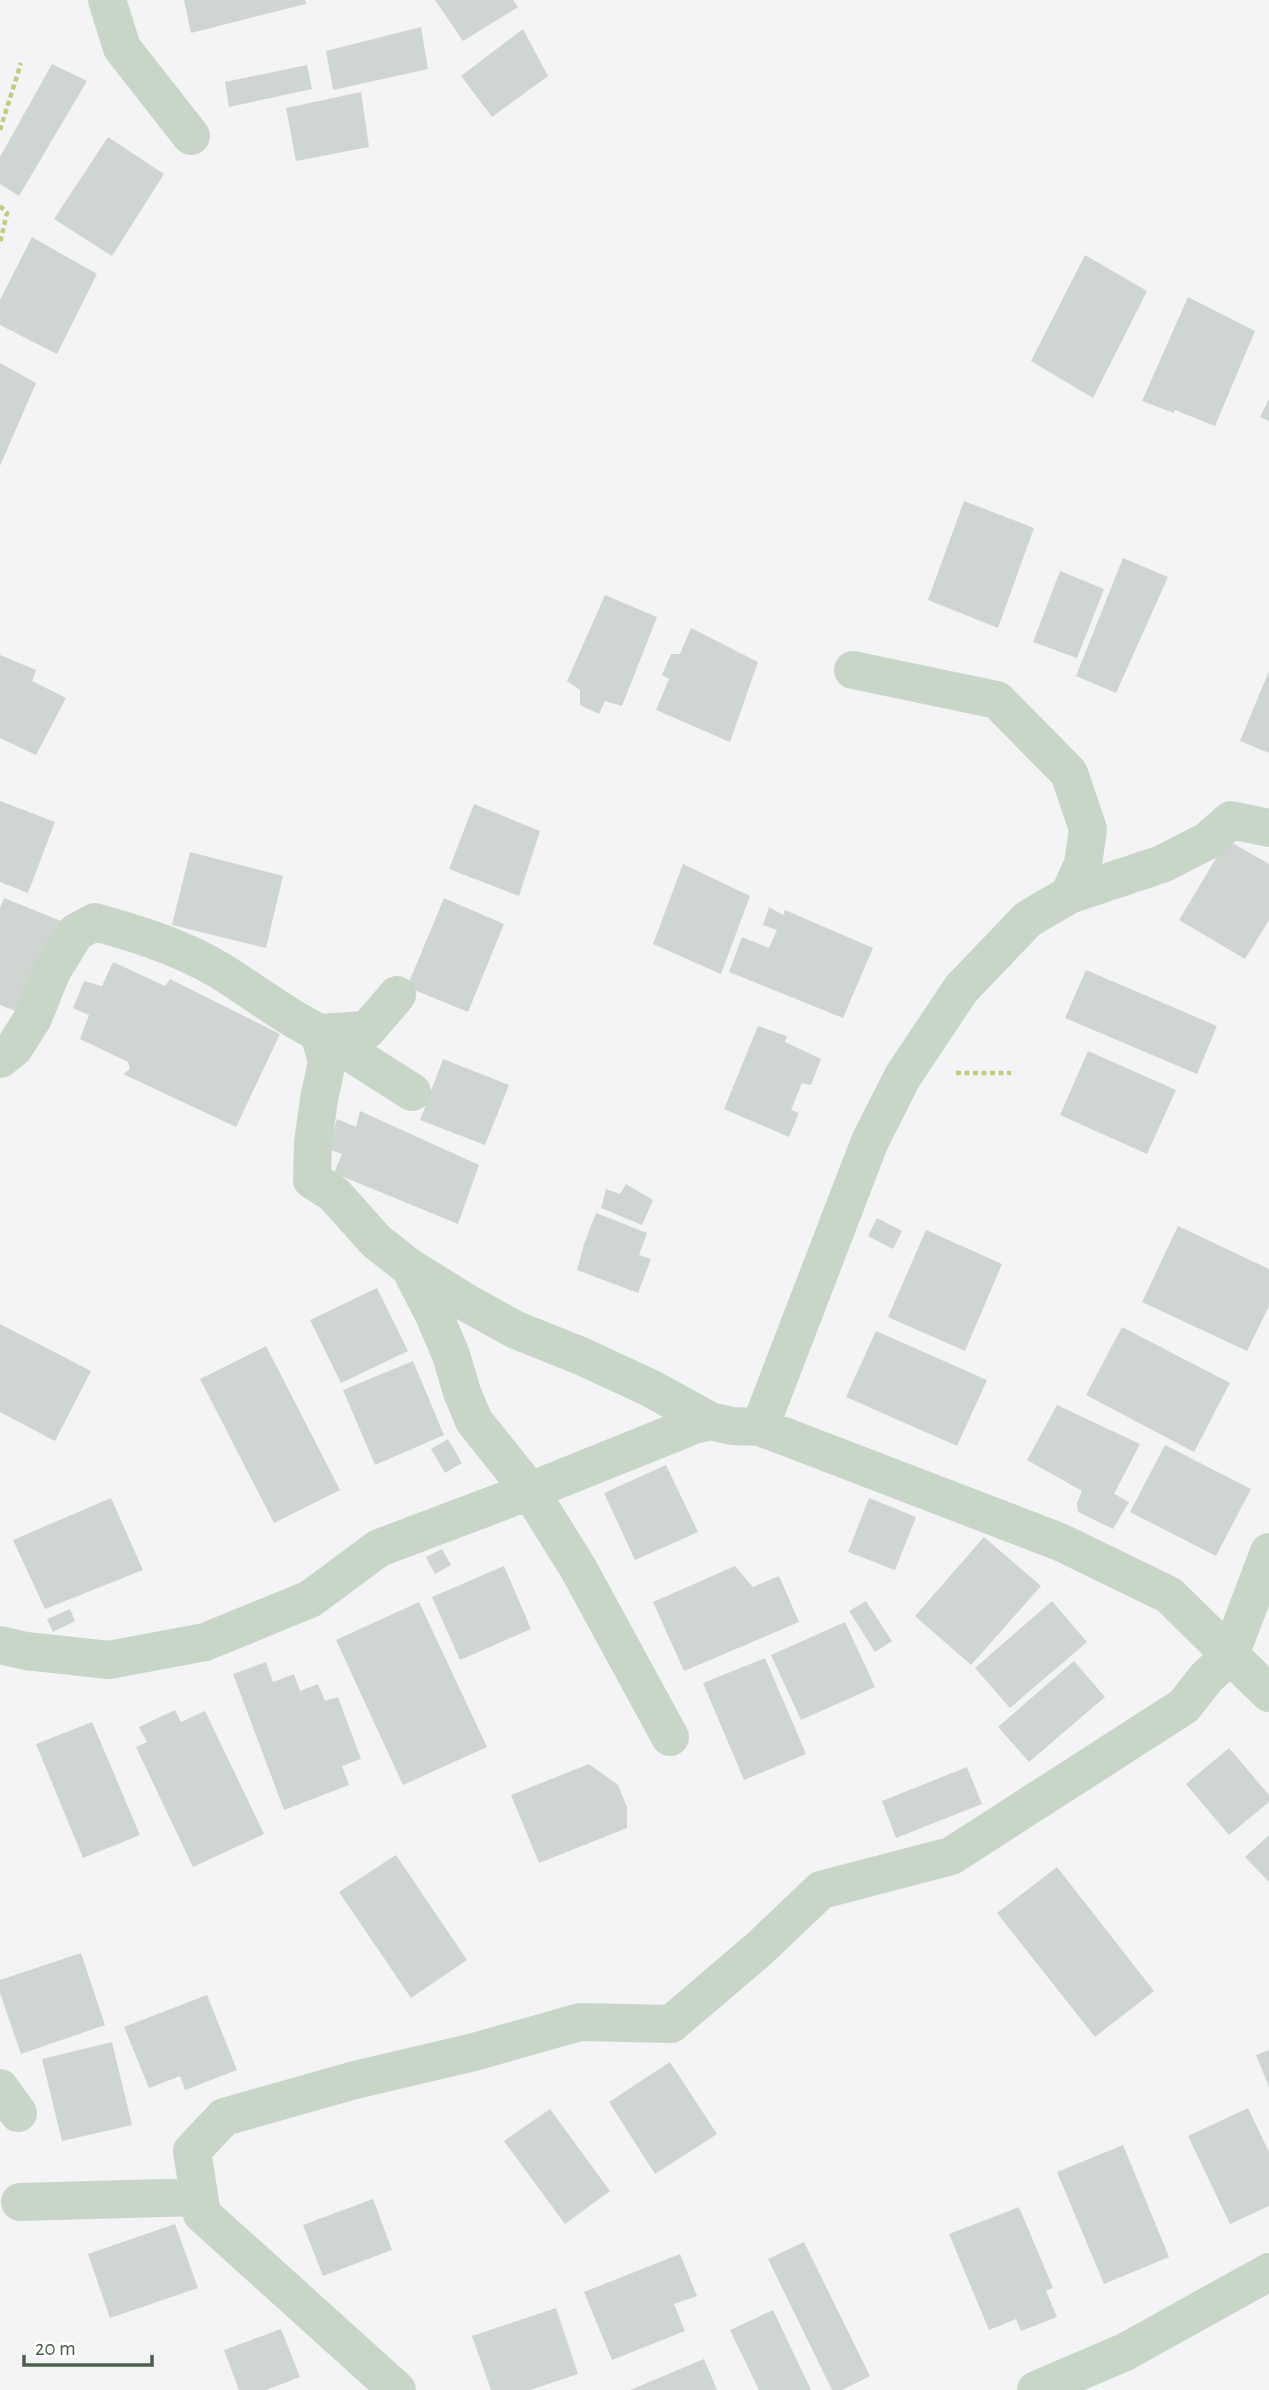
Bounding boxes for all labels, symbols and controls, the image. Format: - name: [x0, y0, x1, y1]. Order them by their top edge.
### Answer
- scale bar: [24, 2324, 152, 2368]
- text: 20 m: [35, 2338, 76, 2359]

